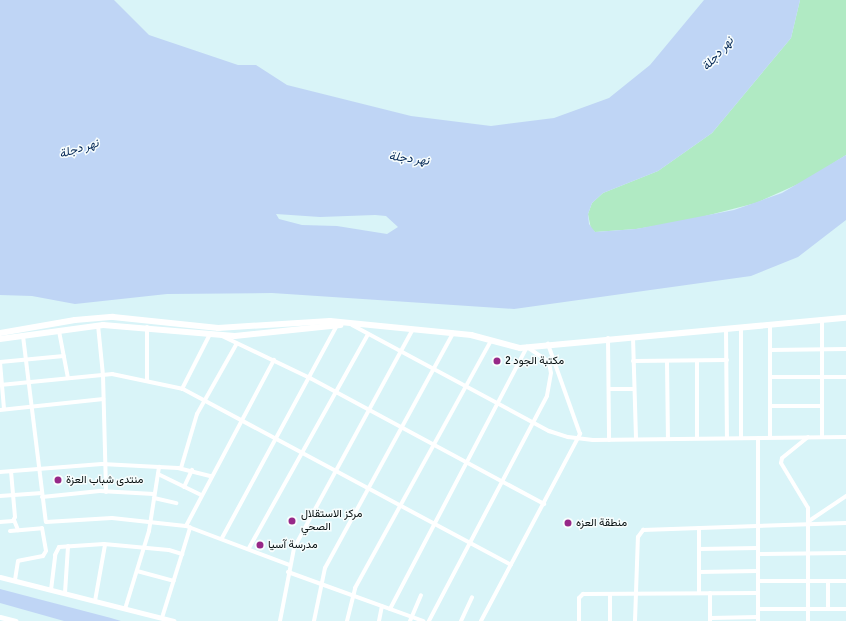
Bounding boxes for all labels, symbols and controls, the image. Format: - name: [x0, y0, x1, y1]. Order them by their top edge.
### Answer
- water label: نهر دجلة: [699, 34, 737, 74]
- water label: نهر دجلة: [58, 136, 100, 162]
- water label: نهر دجلة: [388, 149, 430, 169]
- place label: مكتبة الجود 2: [505, 354, 564, 368]
- marker: مكتبة الجود 2: [492, 356, 502, 366]
- place label: منتدى شباب العزة: [66, 473, 143, 487]
- marker: منتدى شباب العزة: [53, 475, 63, 485]
- place label: مركز الاستقلال الصحي: [301, 508, 362, 534]
- marker: مركز الاستقلال الصحي: [286, 515, 298, 527]
- place label: منطقة العزه: [576, 516, 627, 530]
- marker: منطقة العزه: [563, 518, 573, 528]
- place label: مدرسة آسيا: [268, 538, 318, 552]
- marker: مدرسة آسيا: [255, 540, 265, 550]

